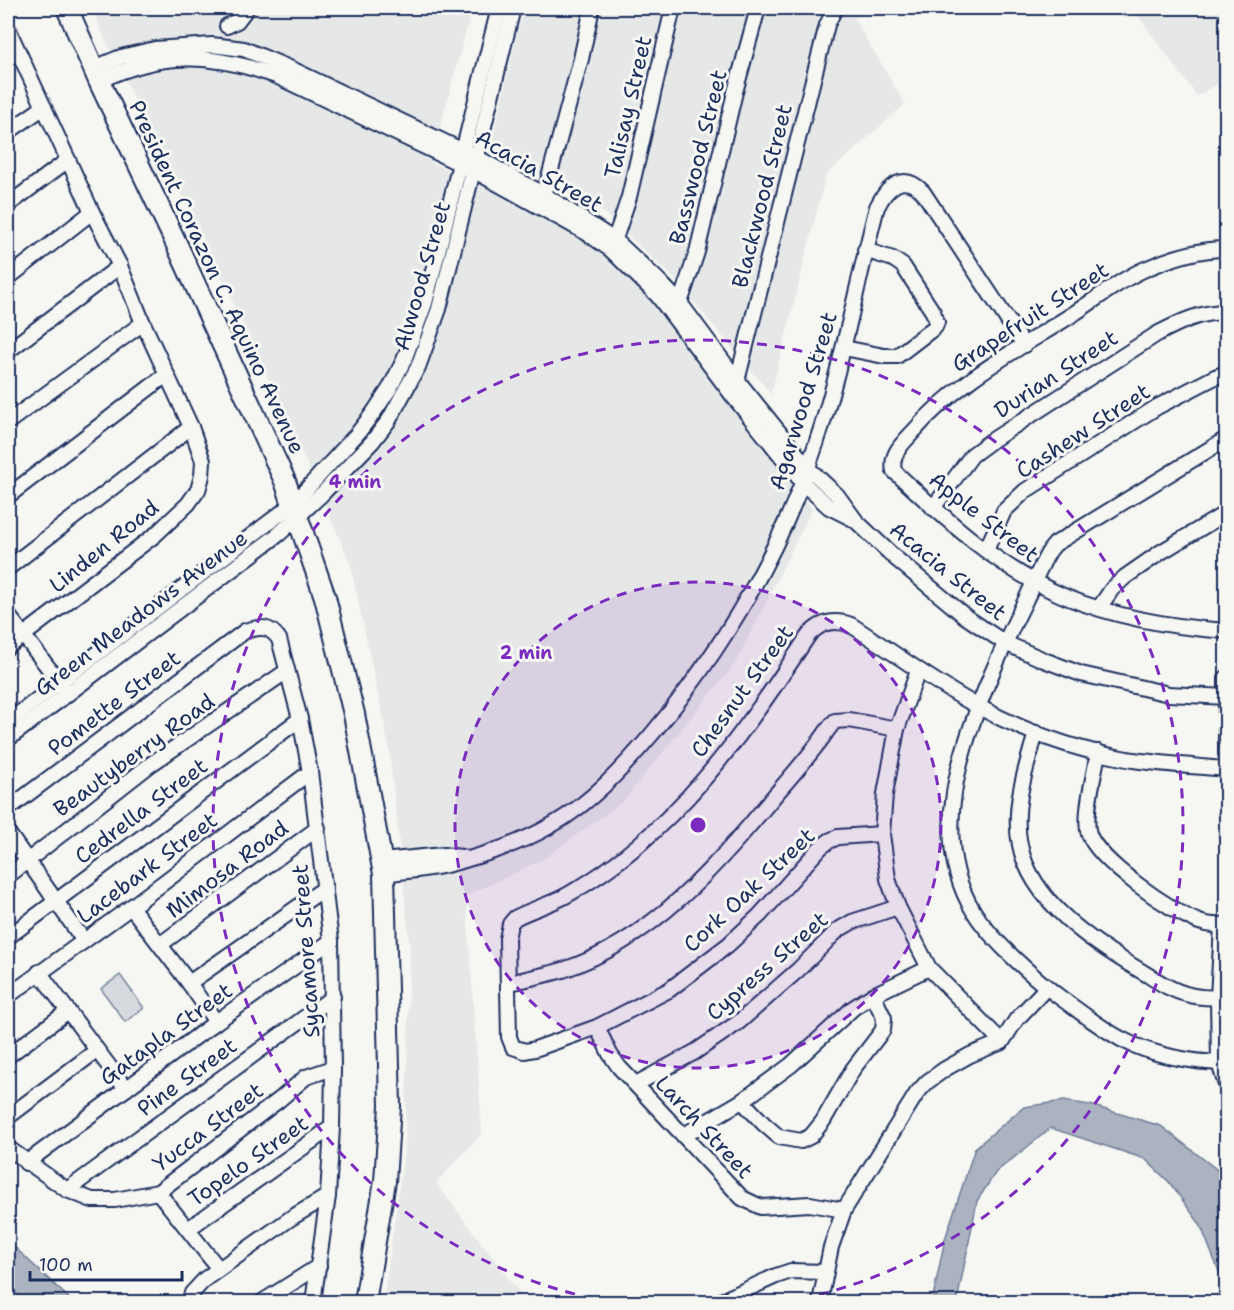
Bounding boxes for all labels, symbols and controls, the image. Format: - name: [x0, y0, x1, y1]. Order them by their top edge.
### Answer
- street label: Talisay Street: [598, 33, 658, 181]
- street label: Basswood Street: [662, 67, 734, 247]
- street label: President Corazon C. Aquino Avenue: [122, 96, 312, 458]
- street label: Blackwood Street: [725, 101, 799, 291]
- street label: Acacia Street: [470, 123, 608, 219]
- street label: Alwood Street: [387, 198, 457, 354]
- street label: Grapefruit Street: [946, 255, 1114, 379]
- street label: Agarwood Street: [762, 308, 844, 494]
- street label: Durian Street: [989, 323, 1123, 425]
- street label: Cashew Street: [1010, 377, 1156, 485]
- street label: Apple Street: [923, 465, 1045, 569]
- text: 4 min: [329, 470, 381, 494]
- street label: Linden Road: [43, 493, 165, 599]
- street label: Acacia Street: [883, 515, 1013, 627]
- street label: Green Meadows Avenue: [29, 523, 253, 703]
- street label: Chesnut Street: [684, 619, 800, 763]
- text: 2 min: [500, 641, 552, 665]
- street label: Pomette Street: [42, 644, 186, 762]
- street label: Beautyberry Road: [48, 687, 221, 823]
- street label: Cedrella Street: [69, 751, 213, 871]
- street label: Lacebark Street: [71, 806, 223, 930]
- street label: Mimosa Road: [160, 813, 294, 924]
- centre of rings: [688, 815, 708, 835]
- street label: Cork Oak Street: [677, 821, 821, 959]
- street label: Sycamore Street: [285, 863, 327, 1039]
- street label: Cypress Street: [700, 905, 834, 1027]
- street label: Gatapla Street: [94, 976, 238, 1092]
- street label: Pine Street: [131, 1031, 243, 1123]
- street label: Larch Street: [649, 1069, 759, 1185]
- street label: Yucca Street: [147, 1076, 269, 1178]
- street label: Topelo Street: [182, 1109, 314, 1213]
- scale bar: [30, 1244, 182, 1282]
- text: 100 m: [39, 1253, 93, 1277]

